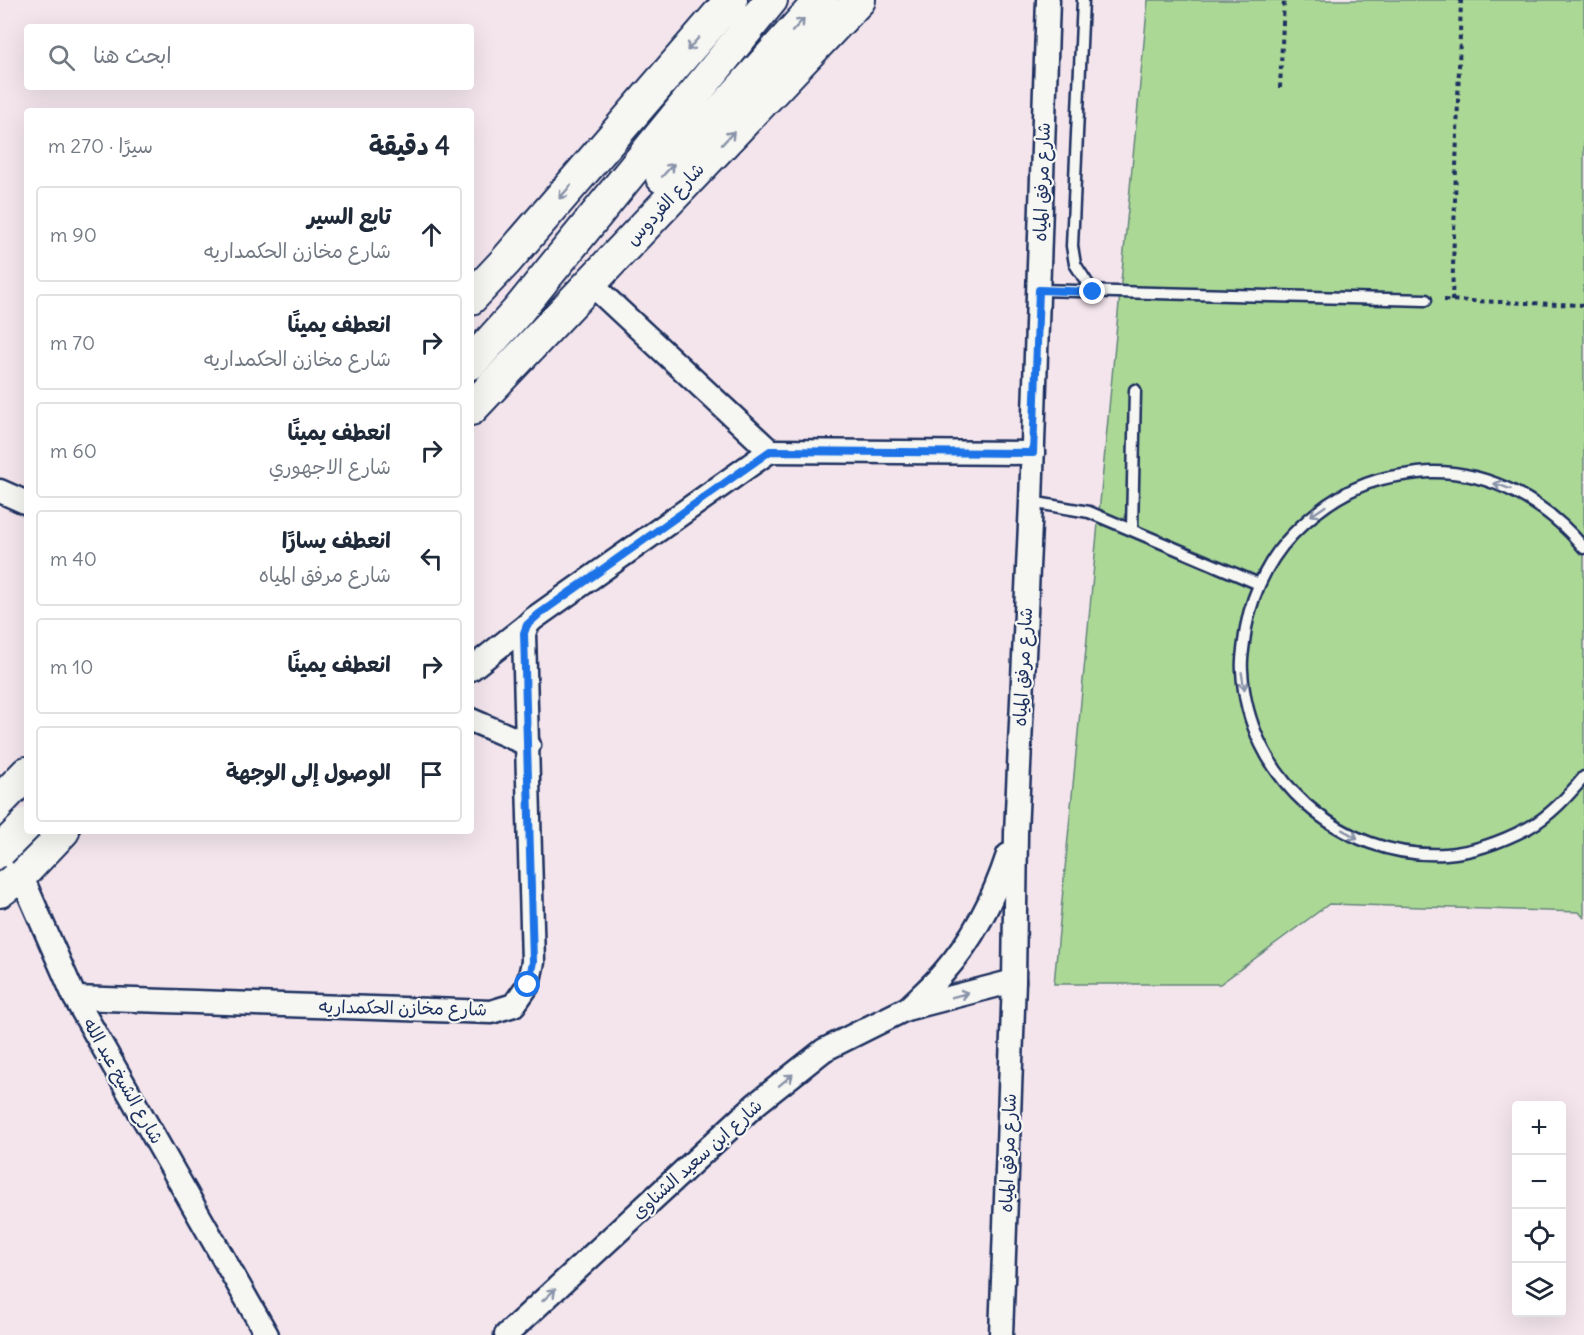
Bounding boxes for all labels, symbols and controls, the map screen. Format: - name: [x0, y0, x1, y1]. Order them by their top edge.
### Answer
- one-way arrow: [791, 18, 805, 33]
- search box: [24, 24, 474, 90]
- one-way arrow: [686, 36, 700, 51]
- icon: search: [45, 41, 78, 74]
- text: ابحث هنا: [93, 41, 172, 69]
- street label: شارع مرفق المياه: [1028, 122, 1056, 242]
- text: 4 دقيقة: [369, 129, 450, 162]
- one-way arrow: [721, 130, 735, 145]
- text: سيرًا · 270 m: [48, 133, 153, 158]
- street label: شارع الفردوس: [620, 157, 710, 251]
- one-way arrow: [661, 163, 675, 178]
- one-way arrow: [558, 184, 572, 199]
- text: تابع السير: [307, 202, 391, 230]
- icon: ahead: [415, 218, 448, 251]
- text: 90 m: [50, 222, 97, 247]
- text: شارع مخازن الحكمداريه: [204, 238, 391, 263]
- route end: [1079, 278, 1105, 304]
- text: انعطف يمينًا: [288, 310, 391, 338]
- icon: right: [415, 326, 448, 359]
- text: 70 m: [50, 330, 95, 355]
- text: شارع مخازن الحكمداريه: [204, 346, 391, 371]
- text: انعطف يمينًا: [288, 418, 391, 446]
- icon: right: [415, 434, 448, 467]
- text: 60 m: [50, 438, 97, 463]
- text: شارع الاجهوري: [269, 454, 391, 479]
- one-way arrow: [1493, 480, 1512, 491]
- one-way arrow: [1310, 505, 1327, 517]
- text: انعطف يسارًا: [282, 526, 391, 554]
- icon: left: [415, 542, 448, 575]
- text: 40 m: [50, 546, 97, 571]
- text: شارع مرفق المياه: [259, 562, 391, 587]
- street label: شارع مرفق المياه: [1008, 607, 1038, 727]
- text: انعطف يمينًا: [288, 650, 391, 678]
- icon: right: [415, 650, 448, 683]
- text: 10 m: [50, 654, 93, 679]
- one-way arrow: [1238, 671, 1249, 691]
- text: الوصول إلى الوجهة: [226, 758, 391, 786]
- icon: arrive: [415, 758, 448, 791]
- one-way arrow: [1341, 828, 1358, 840]
- route start: [514, 971, 540, 997]
- one-way arrow: [950, 989, 969, 1001]
- street label: شارع مخازن الحكمداريه: [319, 995, 487, 1021]
- street label: شارع الشيخ عبد الله: [77, 1014, 169, 1148]
- one-way arrow: [778, 1073, 794, 1086]
- street label: شارع مرفق المياه: [994, 1093, 1022, 1213]
- street label: شارع ابن سعيد الشناوى: [627, 1094, 767, 1224]
- map controls: [1512, 1101, 1566, 1317]
- button: +: [1512, 1101, 1566, 1155]
- button: −: [1512, 1155, 1566, 1209]
- button: locate: [1512, 1209, 1566, 1263]
- button: layers: [1512, 1263, 1566, 1317]
- one-way arrow: [541, 1288, 556, 1302]

